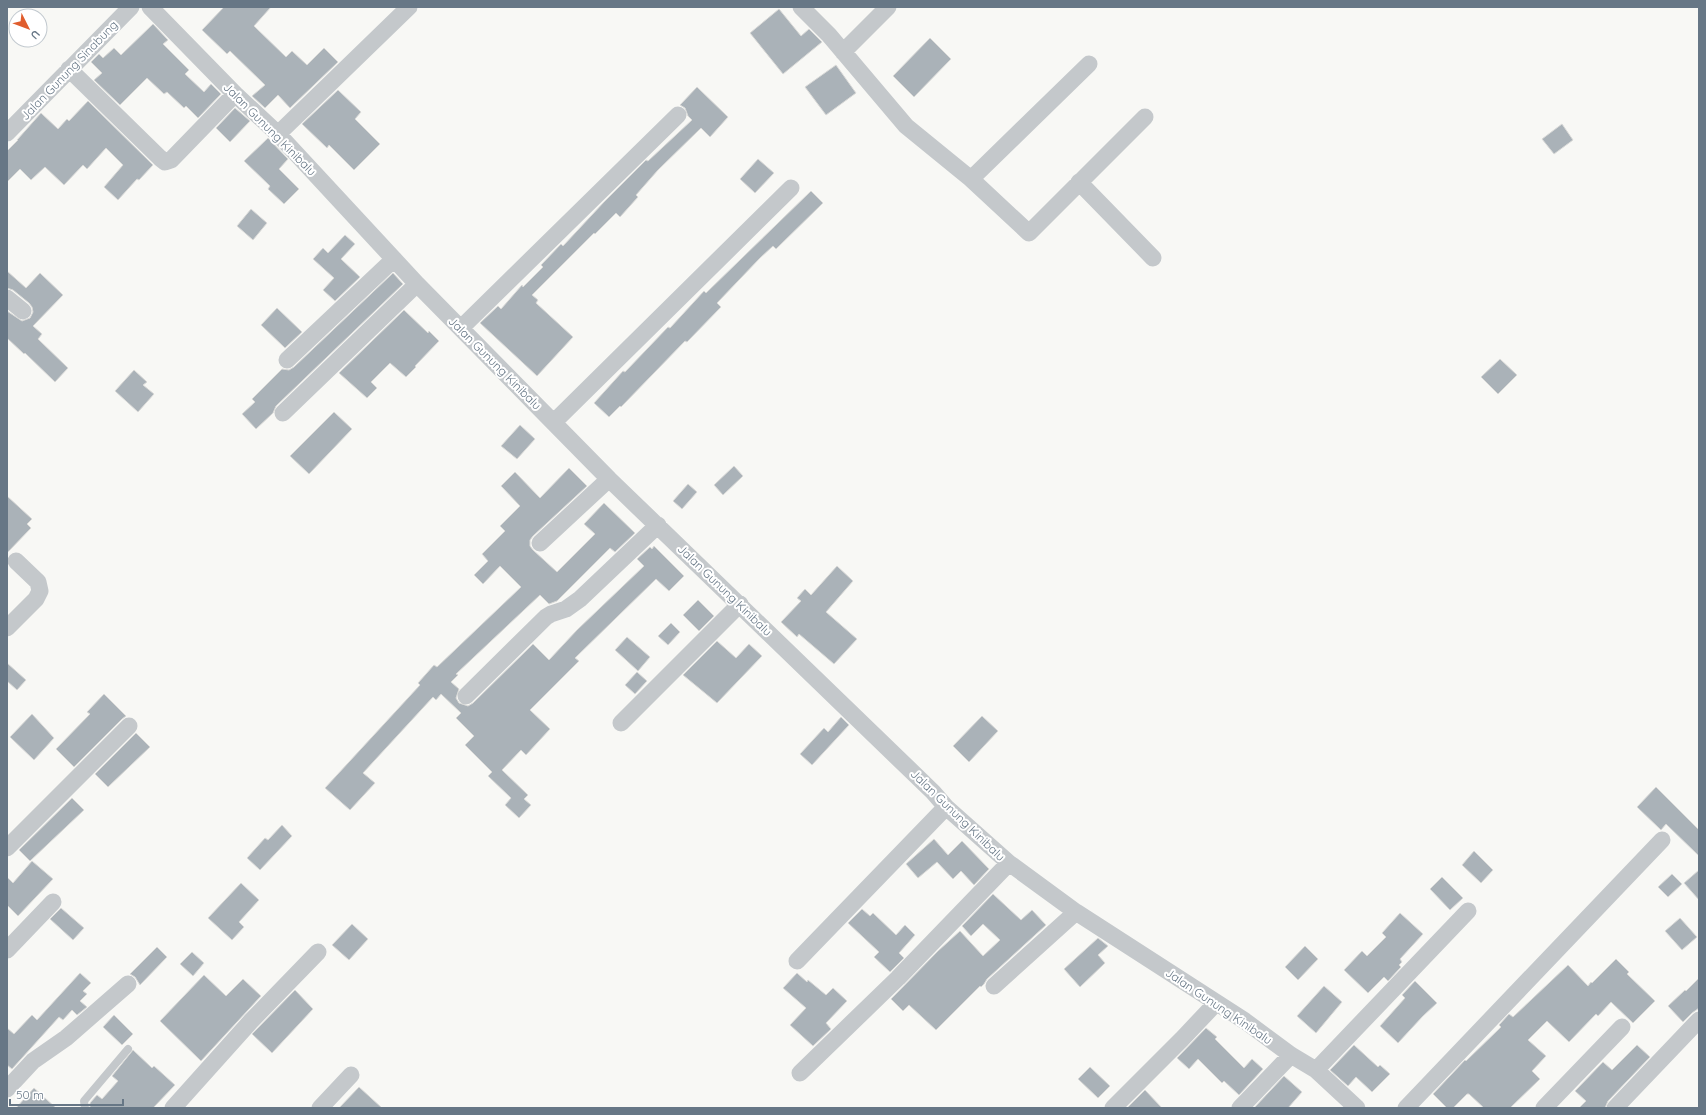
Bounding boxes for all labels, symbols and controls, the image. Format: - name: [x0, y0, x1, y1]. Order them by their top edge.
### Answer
- north arrow: [8, 8, 48, 48]
- street label: Jalan Gunung Sinabung: [17, 17, 121, 123]
- text: U: [28, 27, 43, 42]
- street label: Jalan Gunung Kinibalu: [220, 79, 320, 179]
- street label: Jalan Gunung Kinibalu: [445, 313, 545, 413]
- street label: Jalan Gunung Kinibalu: [675, 541, 775, 639]
- street label: Jalan Gunung Kinibalu: [908, 766, 1008, 864]
- street label: Jalan Gunung Kinibalu: [1163, 965, 1275, 1047]
- scale bar: [10, 1081, 123, 1107]
- text: 50 m: [16, 1087, 44, 1102]

